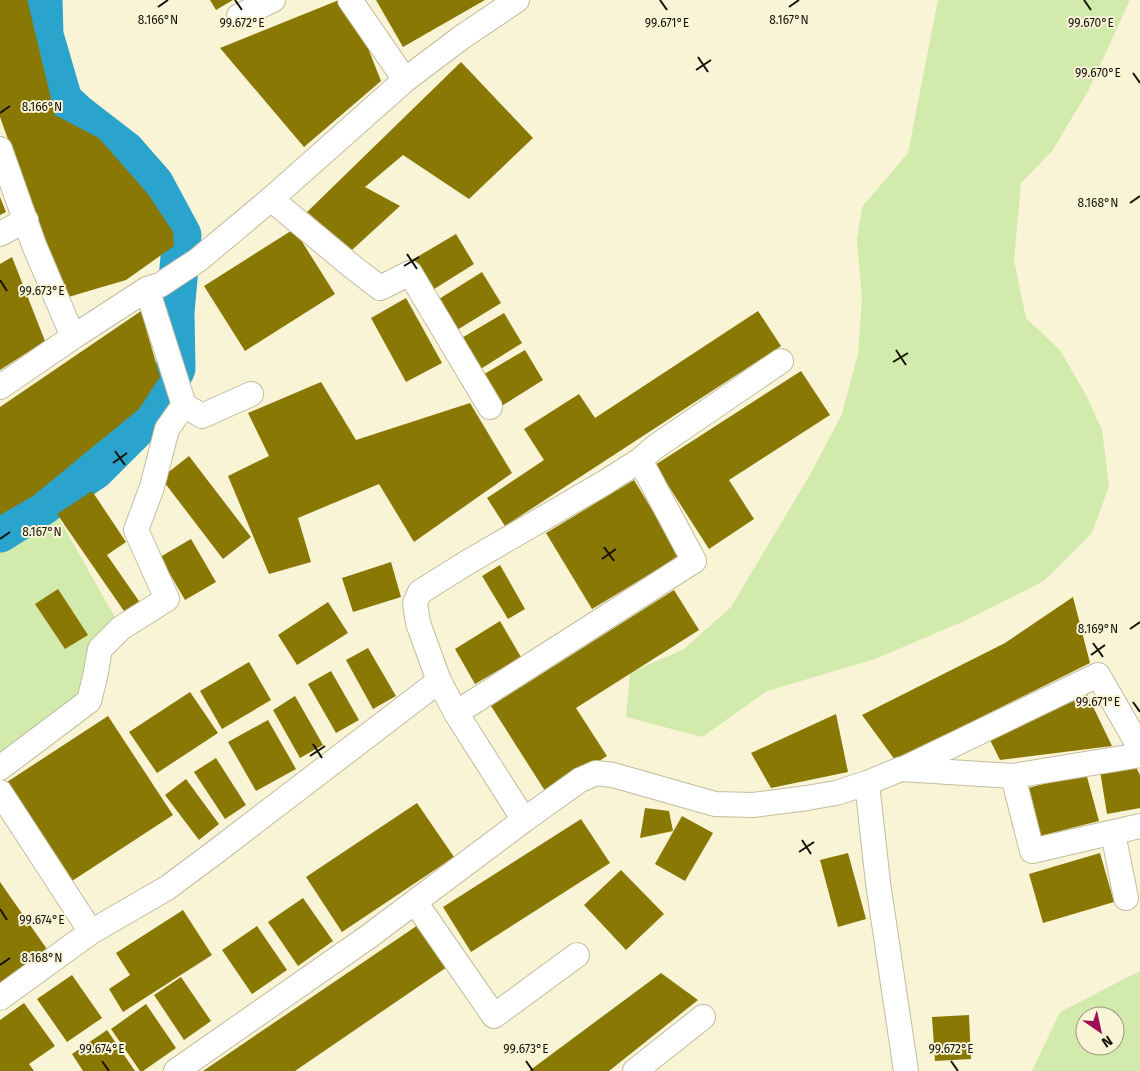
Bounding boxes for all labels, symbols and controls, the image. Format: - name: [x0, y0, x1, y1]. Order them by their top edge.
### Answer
- text: 8.166°N: [138, 13, 178, 27]
- text: 8.167°N: [769, 13, 809, 27]
- text: 99.672°E: [219, 16, 265, 30]
- text: 99.671°E: [645, 16, 689, 30]
- text: 99.670°E: [1068, 16, 1114, 30]
- text: 99.670°E: [1075, 66, 1121, 80]
- text: 8.166°N: [22, 100, 62, 114]
- text: 8.168°N: [1078, 196, 1118, 210]
- text: 99.673°E: [19, 284, 65, 298]
- text: 8.167°N: [22, 525, 62, 539]
- text: 8.169°N: [1078, 622, 1118, 636]
- text: 99.671°E: [1076, 695, 1120, 709]
- text: 99.674°E: [19, 913, 65, 927]
- text: 8.168°N: [22, 951, 62, 965]
- north arrow: [1075, 1006, 1125, 1056]
- text: N: [1098, 1032, 1116, 1051]
- text: 99.674°E: [79, 1042, 125, 1056]
- text: 99.673°E: [503, 1042, 549, 1056]
- text: 99.672°E: [928, 1042, 974, 1056]

